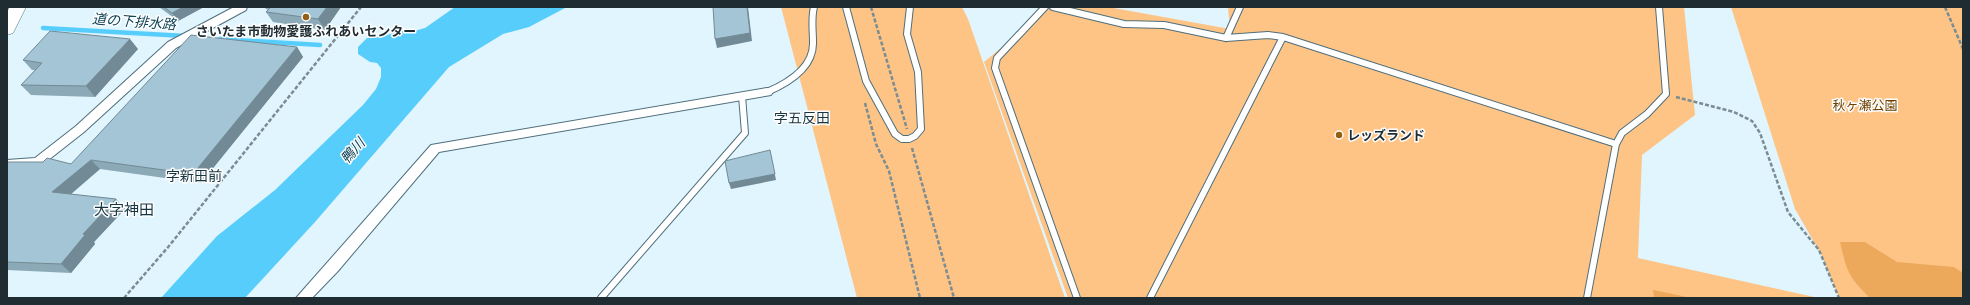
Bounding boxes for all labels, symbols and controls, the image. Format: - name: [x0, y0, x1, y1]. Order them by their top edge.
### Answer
- water label: 道の下排水路: [92, 11, 177, 33]
- marker: さいたま市動物愛護ふれあいセンター: [301, 12, 311, 22]
- place label: さいたま市動物愛護ふれあいセンター: [196, 24, 416, 39]
- park label: 秋ヶ瀬公園: [1832, 98, 1898, 113]
- district label: 字五反田: [774, 110, 830, 127]
- place label: レッズランド: [1347, 128, 1425, 143]
- marker: レッズランド: [1334, 130, 1344, 140]
- water label: 鴨川: [337, 133, 370, 167]
- district label: 字新田前: [166, 168, 222, 185]
- district label: 大字神田: [94, 201, 154, 219]

